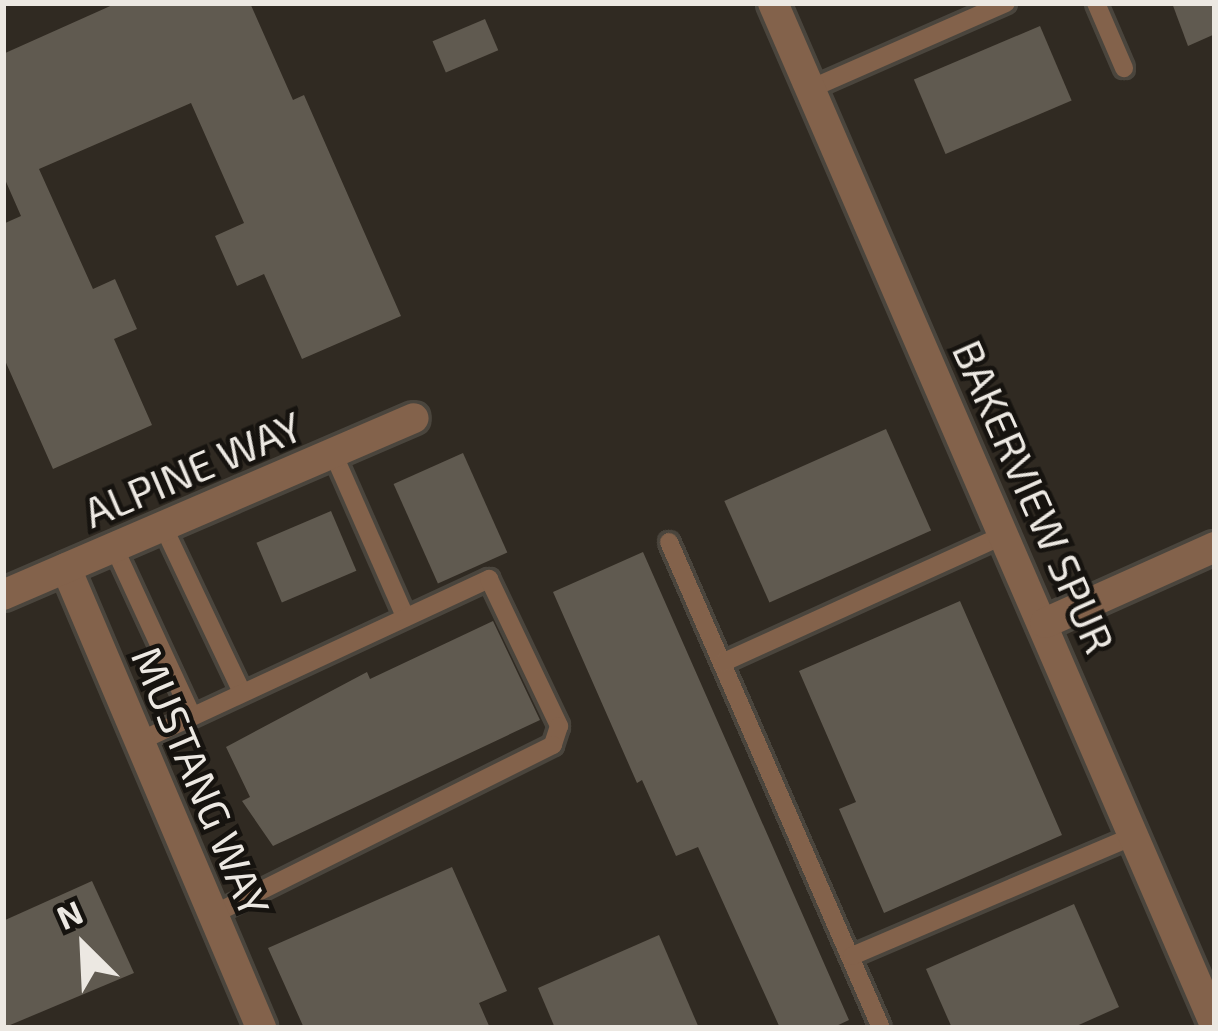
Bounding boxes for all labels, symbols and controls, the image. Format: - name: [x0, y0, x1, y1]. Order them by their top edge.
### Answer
- street label: BAKERVIEW SPUR: [943, 332, 1127, 660]
- street label: ALPINE WAY: [75, 399, 309, 537]
- street label: MUSTANG WAY: [122, 638, 282, 924]
- north arrow: [24, 887, 144, 1007]
- text: N: [50, 891, 88, 937]

